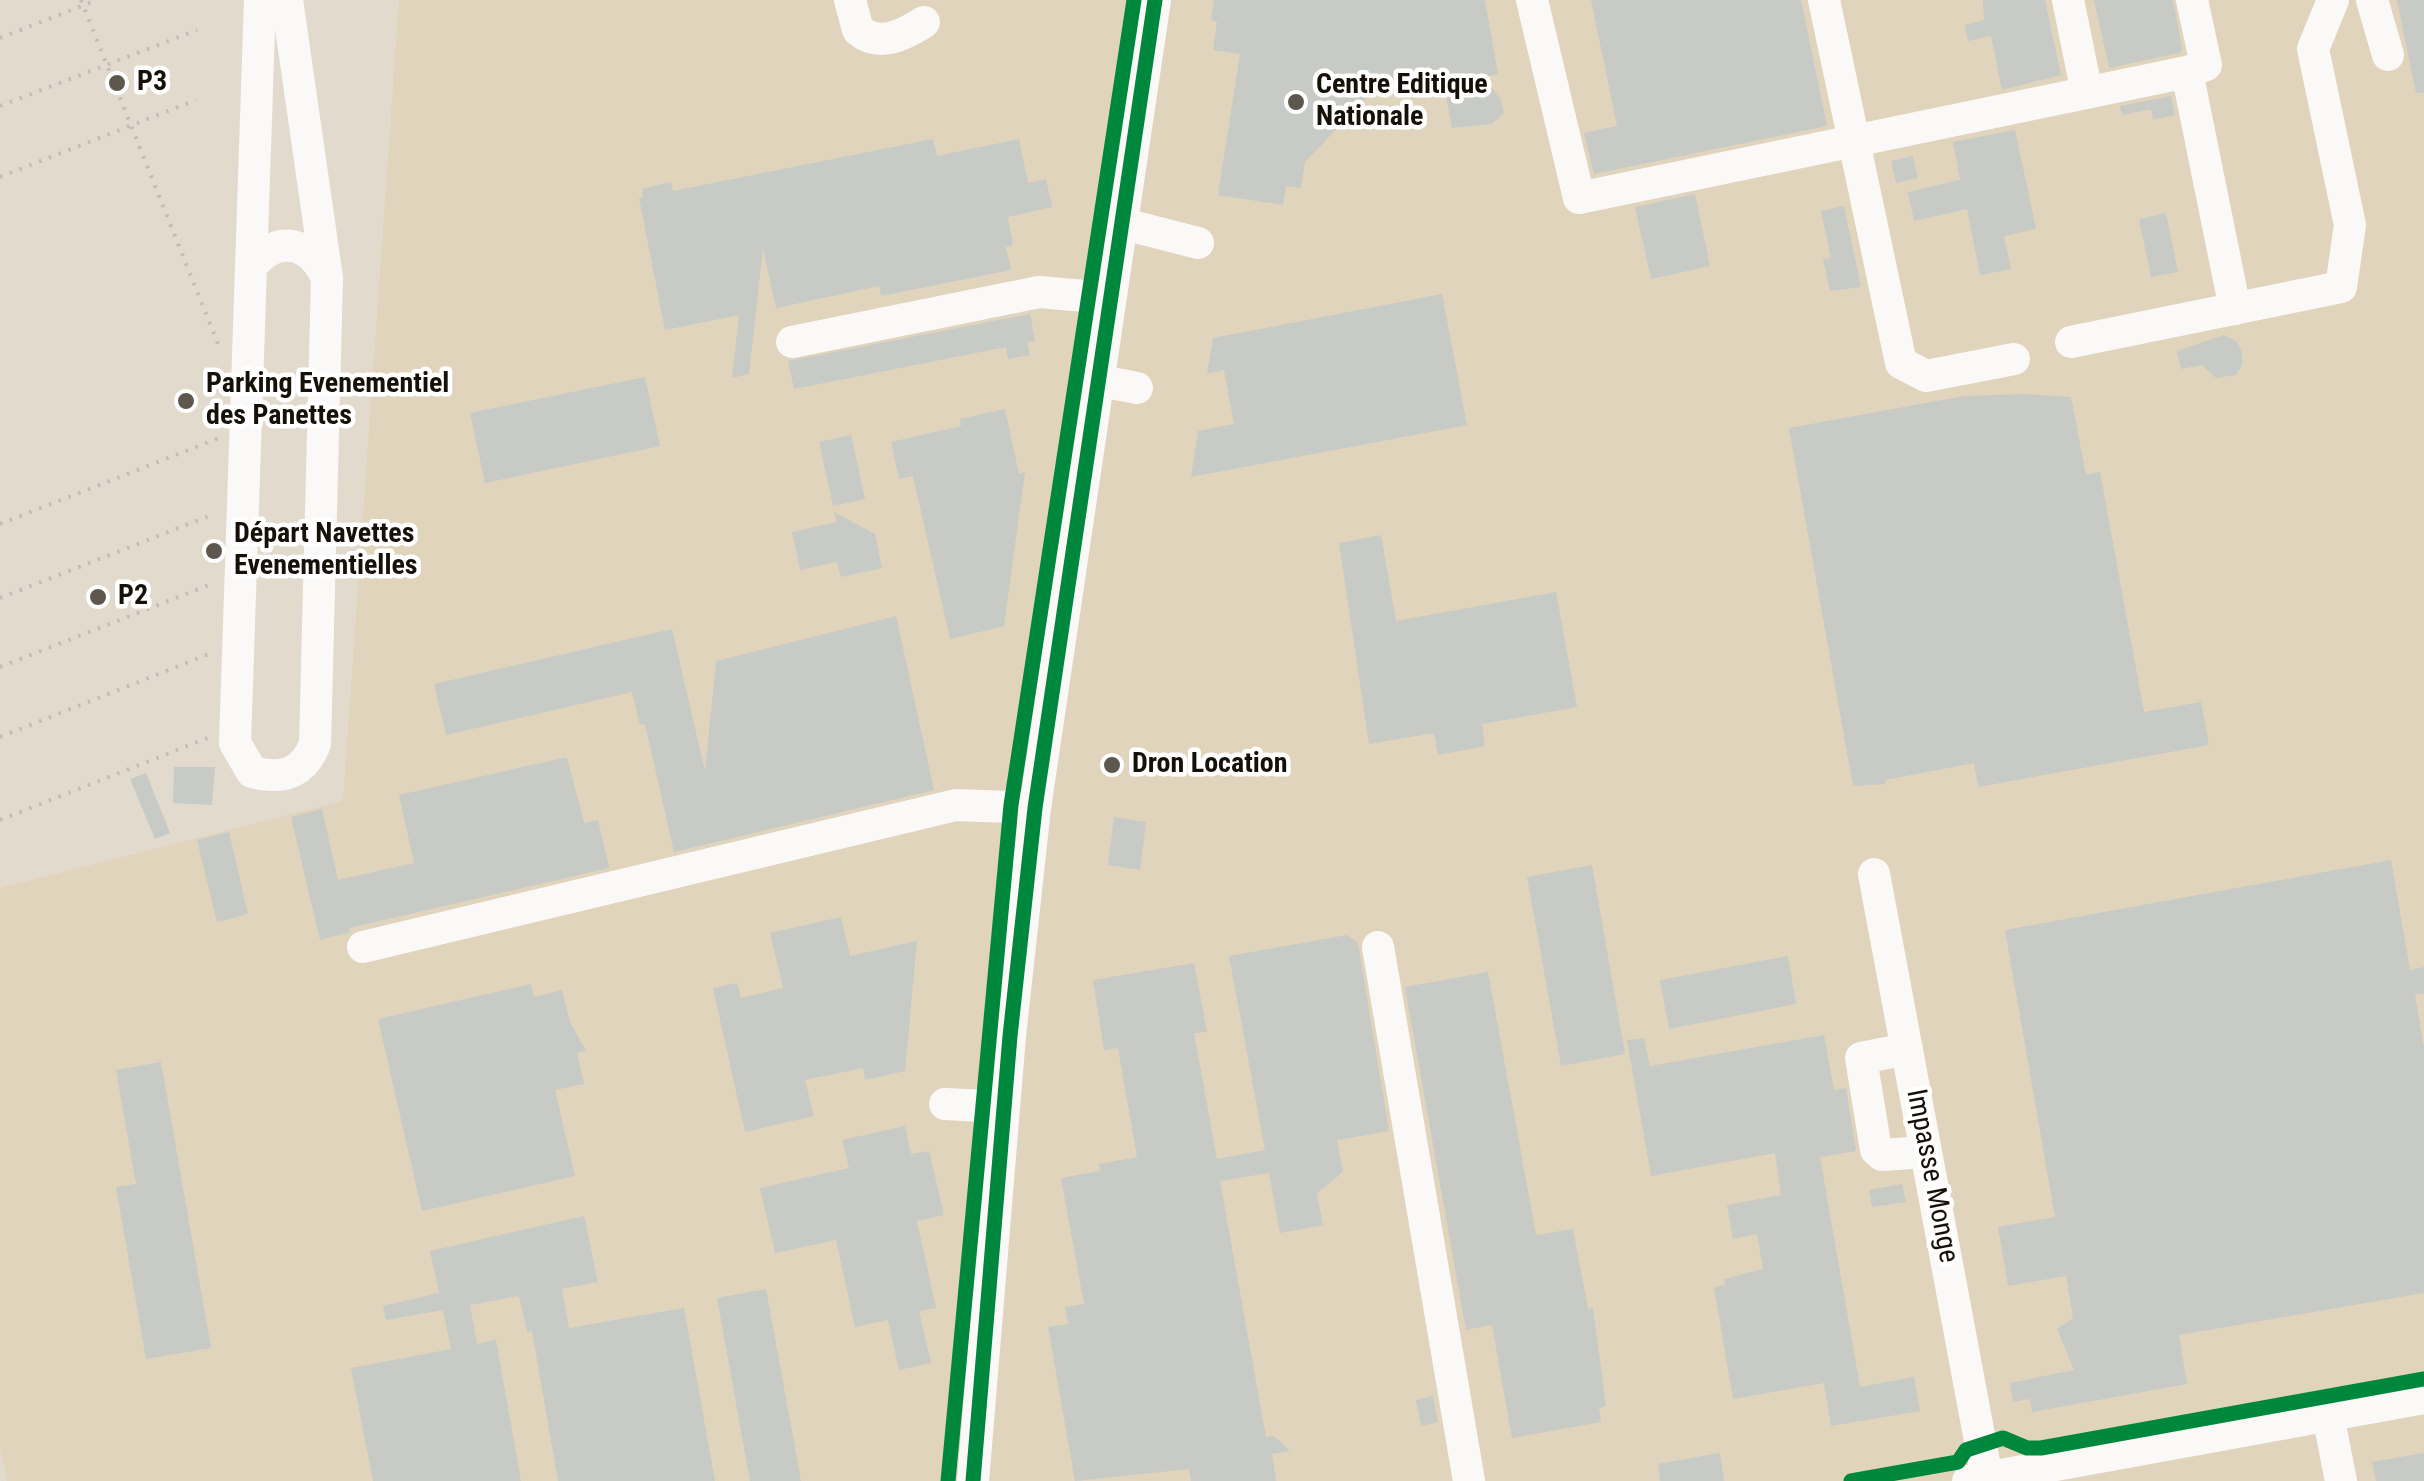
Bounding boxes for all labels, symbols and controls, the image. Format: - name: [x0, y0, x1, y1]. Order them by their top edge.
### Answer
- place label: P3: [137, 66, 167, 100]
- place label: Centre Editique Nationale: [1316, 69, 1488, 135]
- marker: P3: [106, 72, 128, 94]
- marker: Centre Editique Nationale: [1285, 91, 1307, 113]
- place label: Parking Evenementiel des Panettes: [206, 368, 449, 434]
- marker: Parking Evenementiel des Panettes: [175, 390, 197, 412]
- place label: Départ Navettes Evenementielles: [234, 518, 418, 584]
- marker: Départ Navettes Evenementielles: [203, 540, 225, 562]
- place label: P2: [118, 580, 148, 614]
- marker: P2: [87, 586, 109, 608]
- place label: Dron Location: [1132, 748, 1288, 782]
- marker: Dron Location: [1101, 754, 1123, 776]
- street label: Impasse Monge: [1898, 1086, 1964, 1266]

